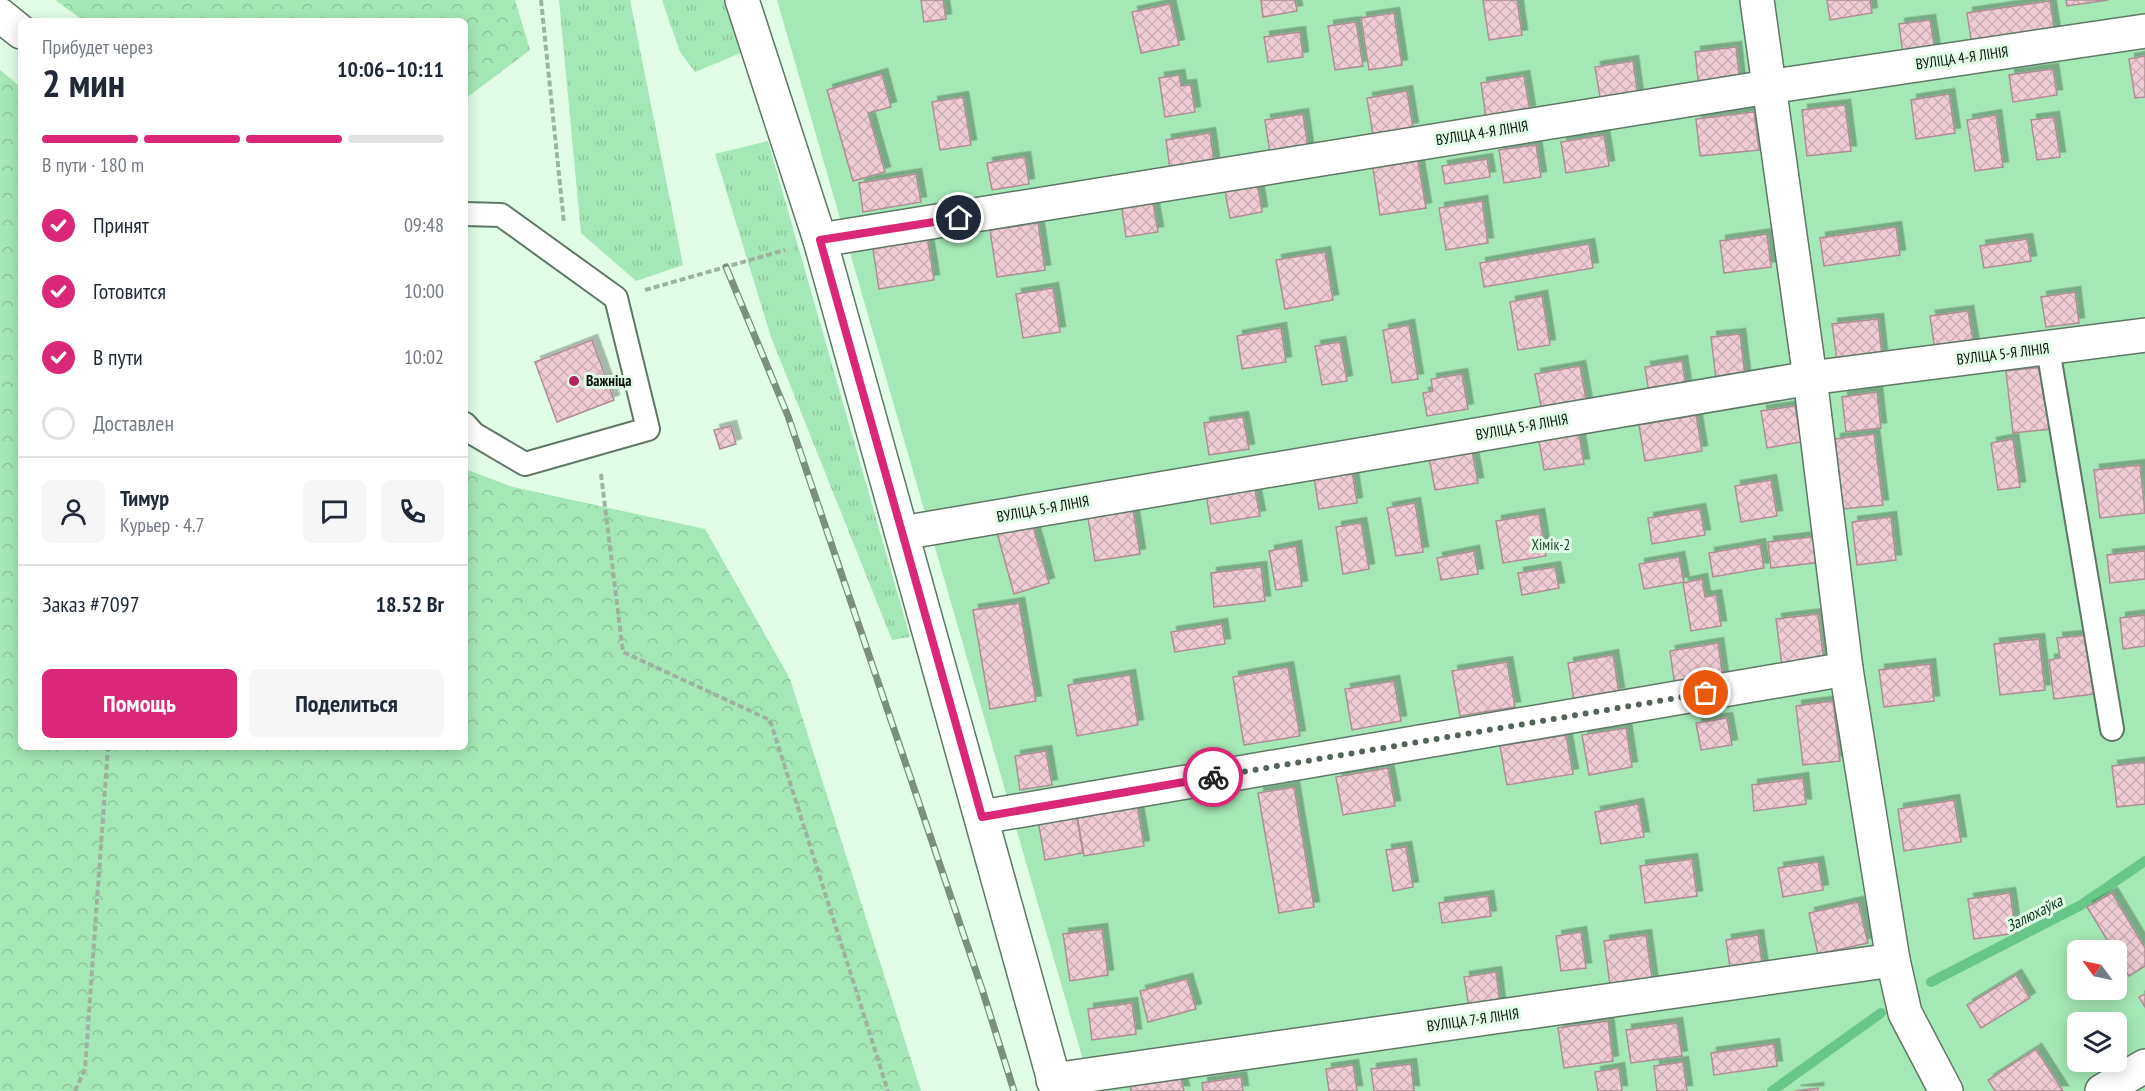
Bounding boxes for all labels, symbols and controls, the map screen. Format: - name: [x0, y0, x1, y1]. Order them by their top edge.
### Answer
- text: Прибудет через: [42, 34, 153, 60]
- street label: ВУЛІЦА 4-Я ЛІНІЯ: [1914, 42, 2010, 73]
- text: 10:06–10:11: [337, 55, 444, 83]
- text: 2 мин: [42, 57, 125, 108]
- street label: ВУЛІЦА 4-Я ЛІНІЯ: [1434, 116, 1530, 149]
- text: В пути · 180 m: [42, 152, 144, 178]
- pin: [933, 192, 984, 243]
- icon: home: [942, 201, 975, 234]
- icon: check: [42, 209, 75, 242]
- text: Принят: [93, 211, 149, 239]
- text: 09:48: [404, 212, 444, 238]
- icon: check: [42, 275, 75, 308]
- text: Готовится: [93, 277, 166, 305]
- text: 10:00: [404, 278, 444, 304]
- street label: ВУЛІЦА 5-Я ЛІНІЯ: [1955, 338, 2050, 369]
- icon: check: [42, 341, 75, 374]
- text: В пути: [93, 343, 143, 371]
- text: 10:02: [404, 344, 444, 370]
- place label: Важніца: [586, 371, 631, 390]
- marker: Важніца: [567, 374, 581, 388]
- text: Доставлен: [93, 409, 174, 437]
- street label: ВУЛІЦА 5-Я ЛІНІЯ: [1474, 409, 1570, 444]
- button: person: [42, 480, 105, 543]
- button: chat: [303, 480, 366, 543]
- button: phone: [381, 480, 444, 543]
- text: Тимур: [120, 484, 169, 512]
- street label: ВУЛІЦА 5-Я ЛІНІЯ: [995, 491, 1091, 526]
- text: Курьер · 4.7: [120, 512, 205, 538]
- park label: Хімік-2: [1532, 535, 1570, 554]
- text: Заказ #7097: [42, 590, 140, 618]
- text: 18.52 Br: [376, 590, 444, 618]
- pin: [1680, 667, 1731, 718]
- button: Помощь: [42, 669, 237, 738]
- button: Поделиться: [249, 669, 444, 738]
- icon: bag: [1689, 676, 1722, 709]
- courier: [1183, 747, 1243, 807]
- icon: bike: [1197, 761, 1230, 794]
- water label: Залюхаўка: [2003, 890, 2067, 936]
- north arrow: [2067, 940, 2127, 1000]
- map controls: [2067, 940, 2127, 1072]
- street label: ВУЛІЦА 7-Я ЛІНІЯ: [1426, 1004, 1520, 1035]
- button: layers: [2067, 1012, 2127, 1072]

